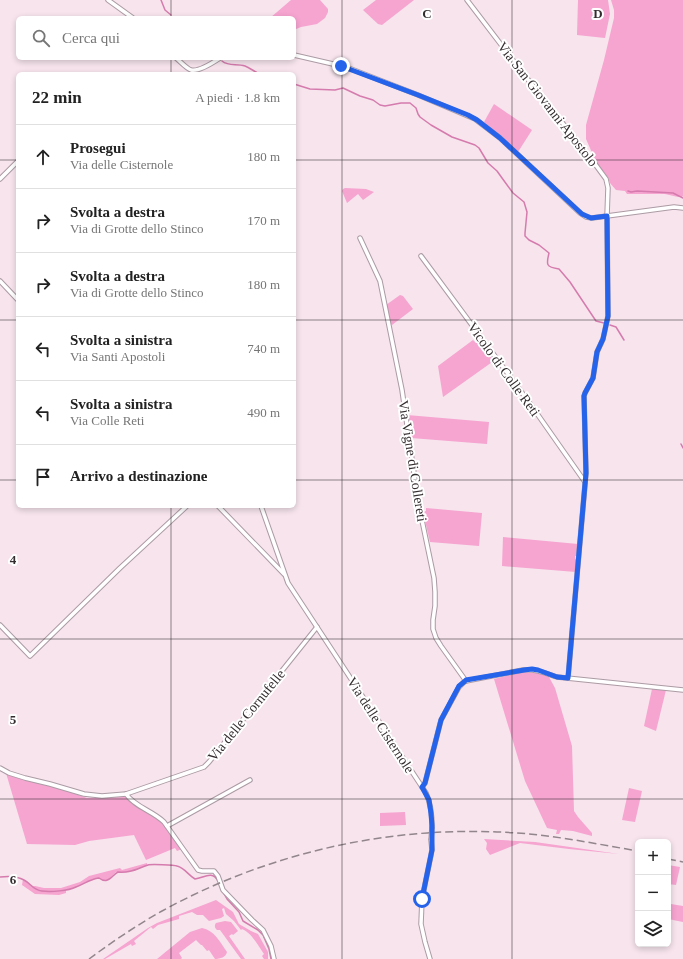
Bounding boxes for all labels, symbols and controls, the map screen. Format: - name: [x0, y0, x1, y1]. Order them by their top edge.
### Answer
- text: C: [422, 6, 432, 21]
- text: D: [593, 6, 603, 21]
- search box: [16, 16, 296, 60]
- icon: search: [30, 27, 52, 49]
- text: Cerca qui: [62, 30, 120, 46]
- street label: Via San Giovanni Apostolo: [494, 39, 601, 169]
- route end: [332, 57, 350, 75]
- text: 22 min: [32, 88, 82, 107]
- text: A piedi · 1.8 km: [195, 90, 280, 105]
- text: Prosegui: [70, 140, 126, 156]
- icon: ahead: [32, 146, 54, 168]
- text: 180 m: [247, 149, 280, 164]
- text: Via delle Cisternole: [70, 157, 173, 172]
- text: Svolta a destra: [70, 204, 165, 220]
- icon: right: [32, 210, 54, 232]
- text: 170 m: [247, 213, 280, 228]
- text: Via di Grotte dello Stinco: [70, 221, 204, 236]
- text: Svolta a destra: [70, 268, 165, 284]
- icon: right: [32, 274, 54, 296]
- text: 180 m: [247, 277, 280, 292]
- text: Via di Grotte dello Stinco: [70, 285, 204, 300]
- street label: Vicolo di Colle Reti: [465, 319, 543, 419]
- text: Svolta a sinistra: [70, 332, 173, 348]
- icon: left: [32, 338, 54, 360]
- text: 740 m: [247, 341, 280, 356]
- text: Via Santi Apostoli: [70, 349, 165, 364]
- text: Svolta a sinistra: [70, 396, 173, 412]
- street label: Via Vigne di Collereti: [395, 399, 430, 523]
- icon: left: [32, 402, 54, 424]
- text: 490 m: [247, 405, 280, 420]
- text: Via Colle Reti: [70, 413, 144, 428]
- icon: arrive: [32, 466, 54, 488]
- text: Arrivo a destinazione: [70, 468, 207, 484]
- text: 4: [10, 552, 17, 567]
- street label: Via delle Cornufelle: [205, 667, 288, 764]
- street label: Via delle Cisternole: [344, 675, 417, 776]
- text: 5: [10, 712, 17, 727]
- map controls: [635, 839, 671, 947]
- button: +: [635, 839, 671, 875]
- text: 6: [10, 872, 17, 887]
- button: −: [635, 875, 671, 911]
- route start: [413, 890, 431, 908]
- button: layers: [635, 911, 671, 947]

